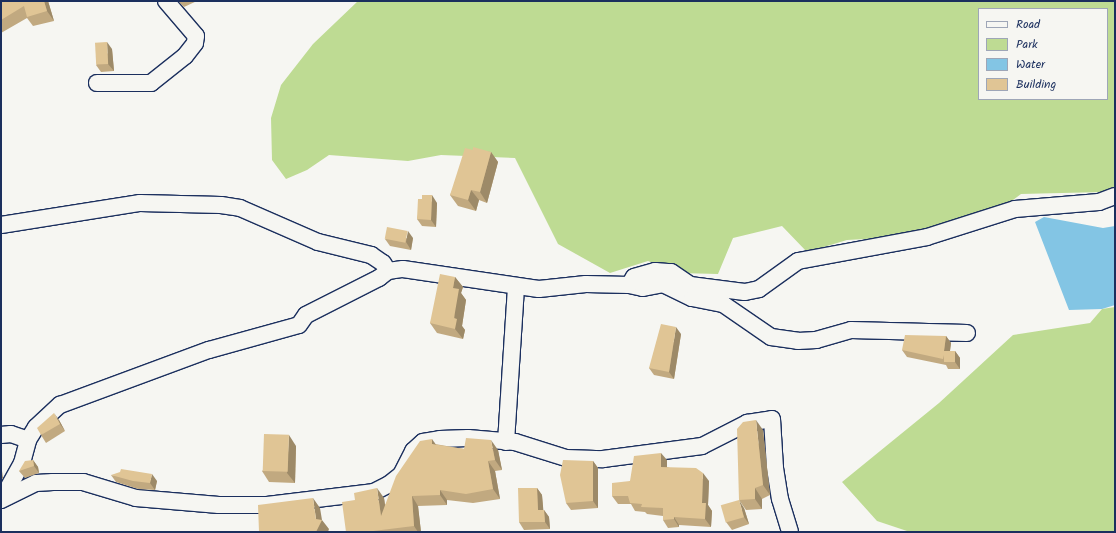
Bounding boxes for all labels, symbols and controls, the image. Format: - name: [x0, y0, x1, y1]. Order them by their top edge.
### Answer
- legend: [978, 8, 1108, 100]
- text: Road: [1016, 15, 1040, 34]
- text: Park: [1016, 35, 1038, 54]
- text: Water: [1016, 55, 1045, 74]
- text: Building: [1016, 75, 1056, 94]

